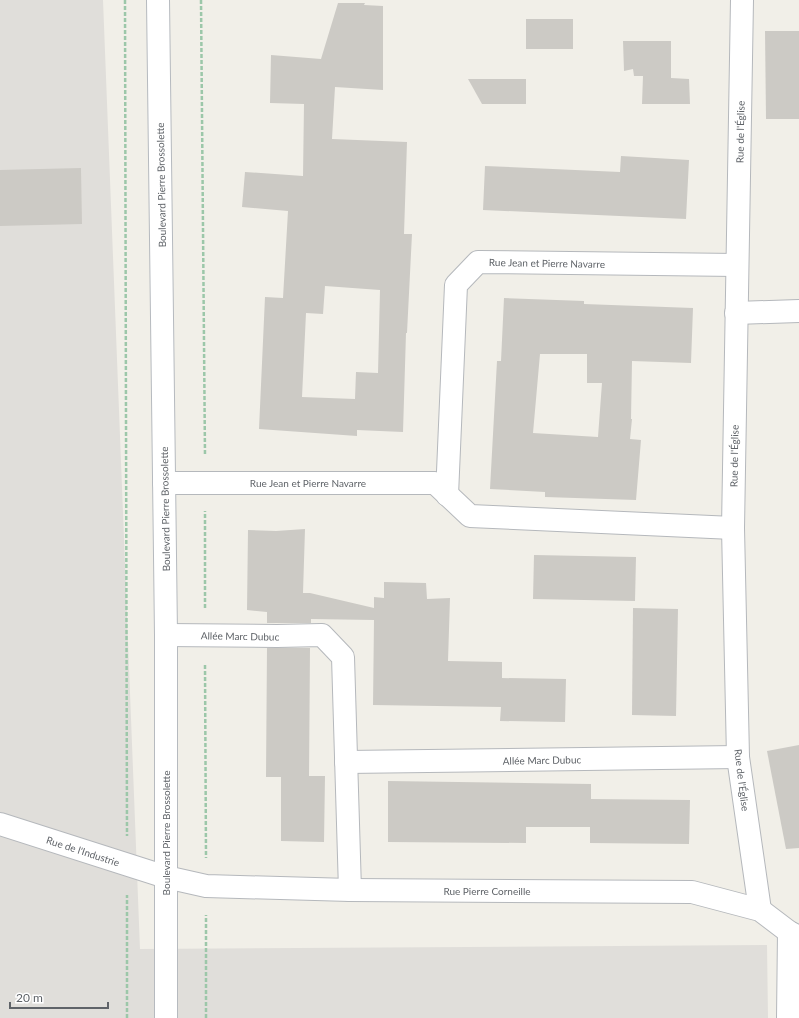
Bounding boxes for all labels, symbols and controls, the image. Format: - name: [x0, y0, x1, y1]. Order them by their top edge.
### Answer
- street label: Rue de l'Église: [733, 101, 747, 163]
- street label: Boulevard Pierre Brossolette: [154, 122, 168, 248]
- street label: Rue Jean et Pierre Navarre: [489, 256, 605, 270]
- street label: Rue de l'Église: [727, 425, 741, 487]
- street label: Boulevard Pierre Brossolette: [158, 446, 172, 572]
- street label: Rue Jean et Pierre Navarre: [250, 477, 366, 489]
- street label: Allée Marc Dubuc: [201, 629, 280, 643]
- street label: Rue de l'Église: [732, 748, 752, 812]
- street label: Allée Marc Dubuc: [503, 753, 582, 767]
- street label: Boulevard Pierre Brossolette: [160, 771, 172, 895]
- street label: Rue de l'Industrie: [45, 834, 121, 868]
- street label: Rue Pierre Corneille: [443, 885, 531, 897]
- scale bar: [10, 984, 108, 1010]
- text: 20 m: [16, 990, 43, 1005]

